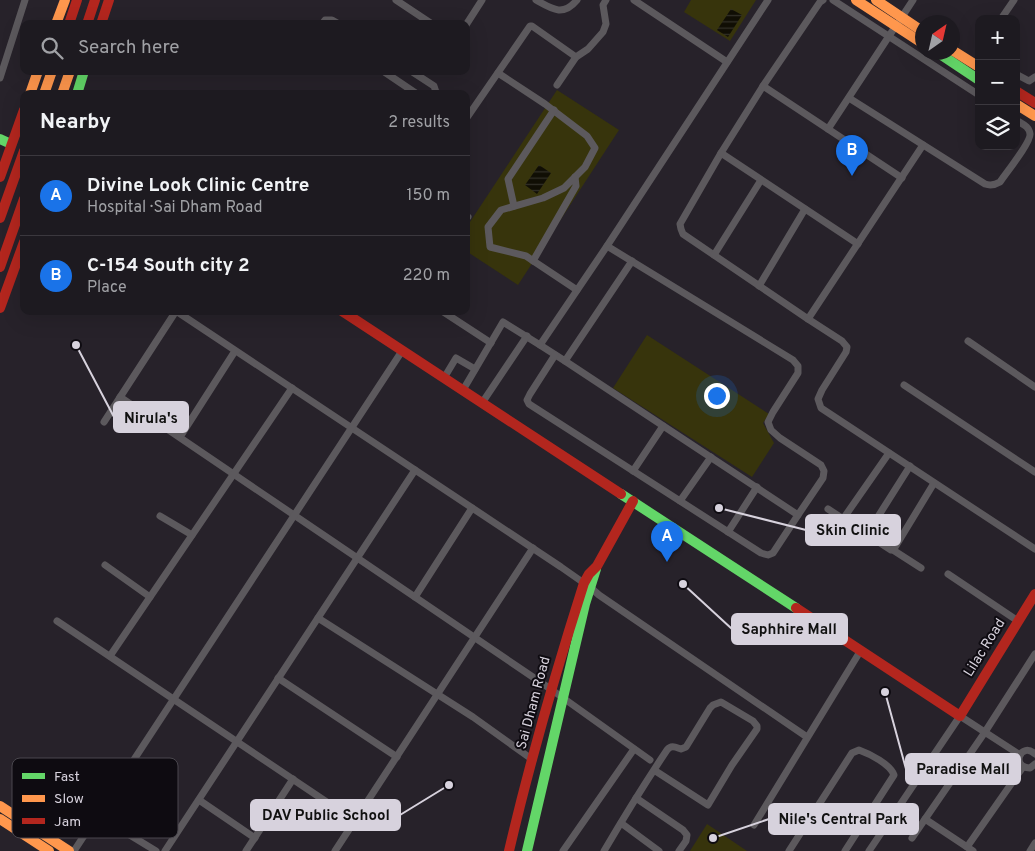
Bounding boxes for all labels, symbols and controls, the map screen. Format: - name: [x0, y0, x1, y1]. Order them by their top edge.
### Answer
- north arrow: [915, 15, 960, 60]
- map controls: [975, 15, 1020, 150]
- button: +: [975, 15, 1020, 60]
- search box: [20, 20, 470, 75]
- icon: search: [38, 34, 66, 62]
- text: Search here: [78, 36, 180, 60]
- button: −: [975, 60, 1020, 105]
- button: layers: [975, 105, 1020, 150]
- text: Nearby: [40, 109, 111, 136]
- text: 2 results: [388, 113, 450, 133]
- pin: B: [836, 135, 868, 176]
- text: Divine Look Clinic Centre: [87, 174, 309, 198]
- text: A: [50, 186, 62, 206]
- text: 150 m: [407, 186, 450, 206]
- text: Hospital · Sai Dham Road: [87, 198, 262, 218]
- text: C-154 South city 2: [87, 254, 250, 278]
- text: B: [50, 266, 62, 286]
- text: 220 m: [403, 266, 450, 286]
- text: Place: [87, 278, 127, 298]
- your location: [704, 383, 730, 409]
- callout: Nirula's: [114, 402, 188, 432]
- text: Nirula's: [124, 410, 178, 429]
- callout: Skin Clinic: [806, 515, 900, 545]
- pin: A: [651, 521, 683, 562]
- text: Skin Clinic: [816, 522, 890, 541]
- callout: Saphhire Mall: [732, 614, 847, 644]
- street label: Lilac Road: [960, 616, 1010, 680]
- text: Saphhire Mall: [741, 621, 837, 640]
- street label: Sai Dham Road: [513, 655, 555, 751]
- callout: Paradise Mall: [906, 754, 1020, 784]
- legend: [12, 758, 178, 838]
- text: Paradise Mall: [916, 761, 1010, 780]
- text: Fast: [54, 769, 80, 786]
- text: Slow: [54, 791, 84, 808]
- callout: DAV Public School: [251, 800, 400, 830]
- callout: Nile's Central Park: [769, 804, 918, 834]
- text: DAV Public School: [262, 807, 390, 826]
- text: Nile's Central Park: [778, 811, 908, 830]
- text: Jam: [54, 814, 81, 831]

